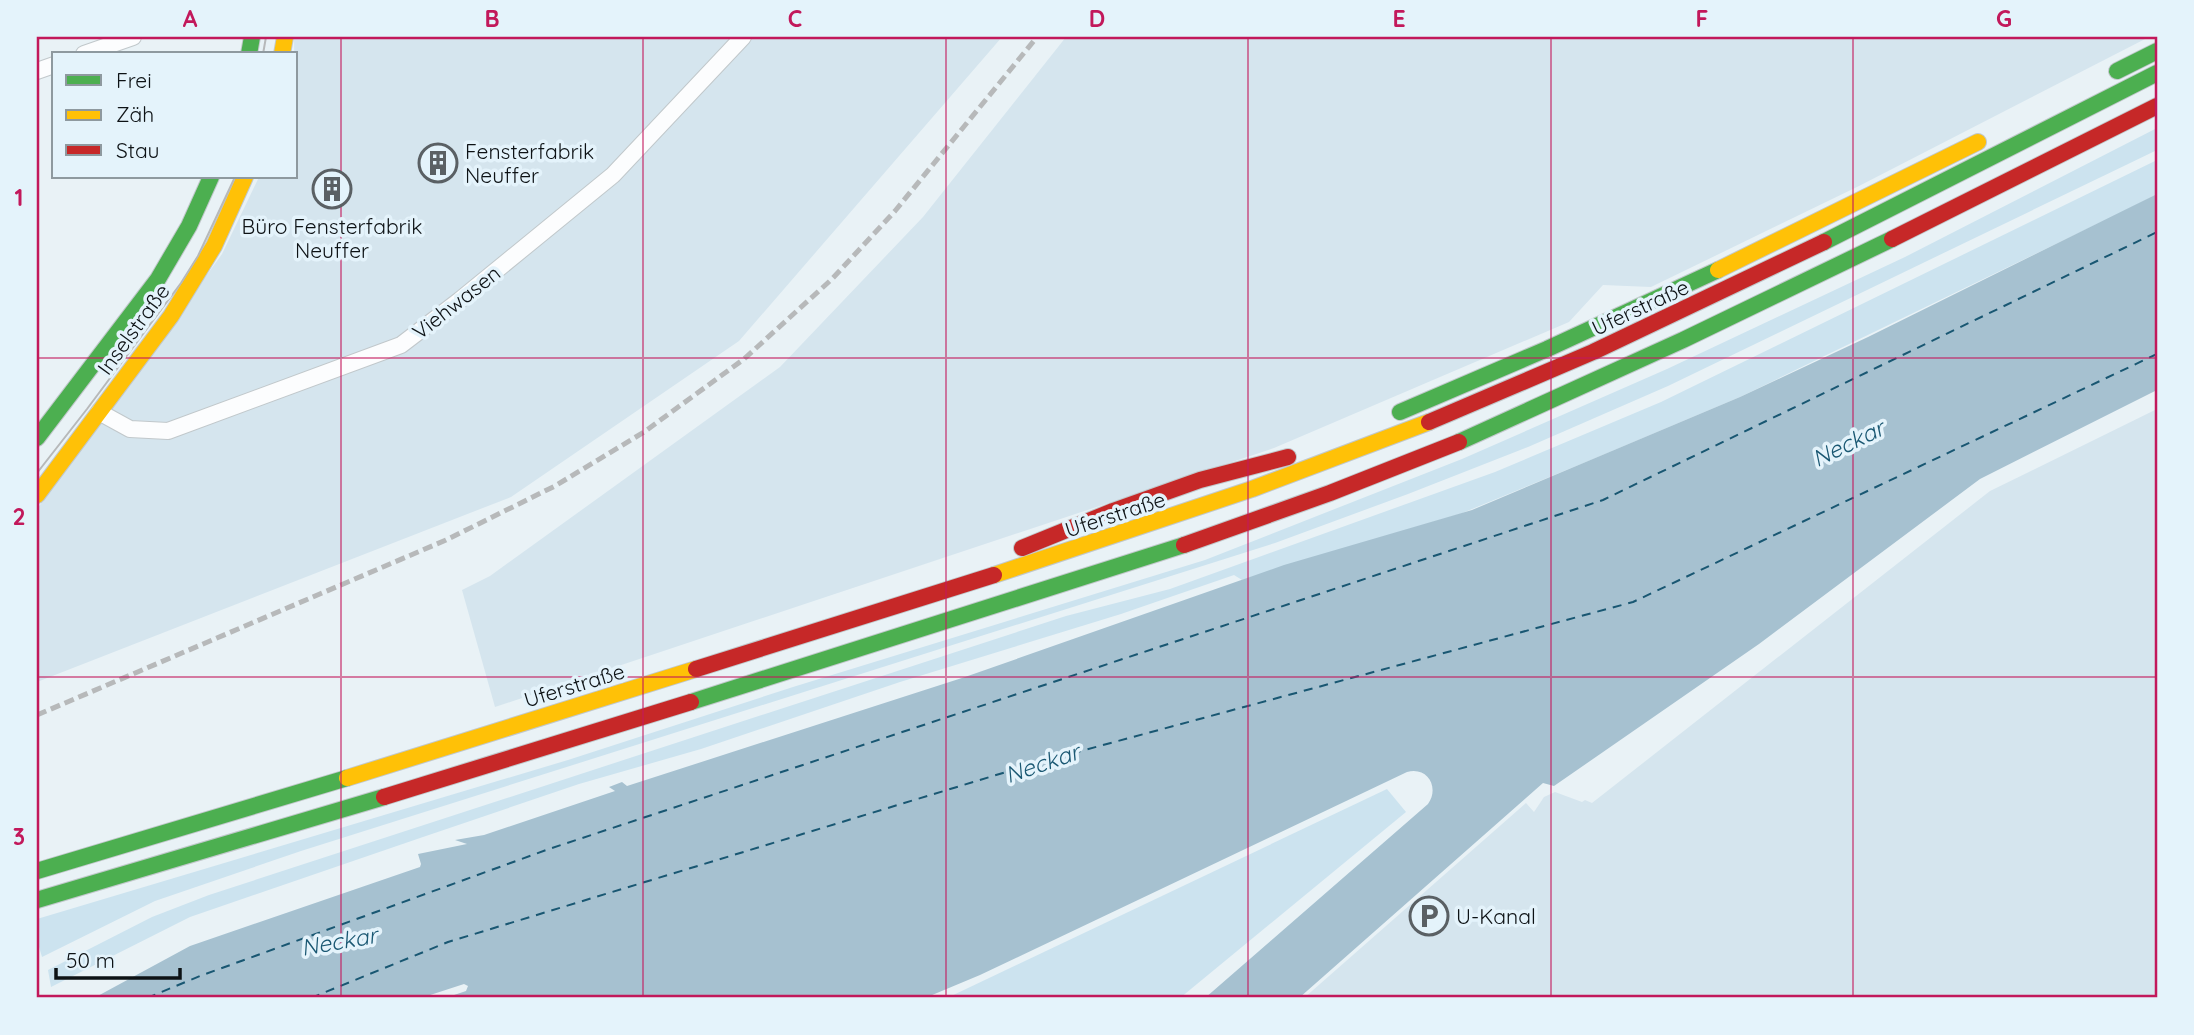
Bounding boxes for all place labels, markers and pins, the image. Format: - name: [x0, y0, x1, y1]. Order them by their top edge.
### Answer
- place label: Fensterfabrik Neuffer: [465, 138, 594, 188]
- building icon: Fensterfabrik Neuffer: [417, 142, 459, 184]
- building icon: Büro Fensterfabrik Neuffer: [311, 168, 353, 210]
- place label: Büro Fensterfabrik Neuffer: [242, 213, 422, 263]
- parking icon: U-Kanal: [1408, 895, 1450, 937]
- place label: U-Kanal: [1456, 903, 1536, 929]

